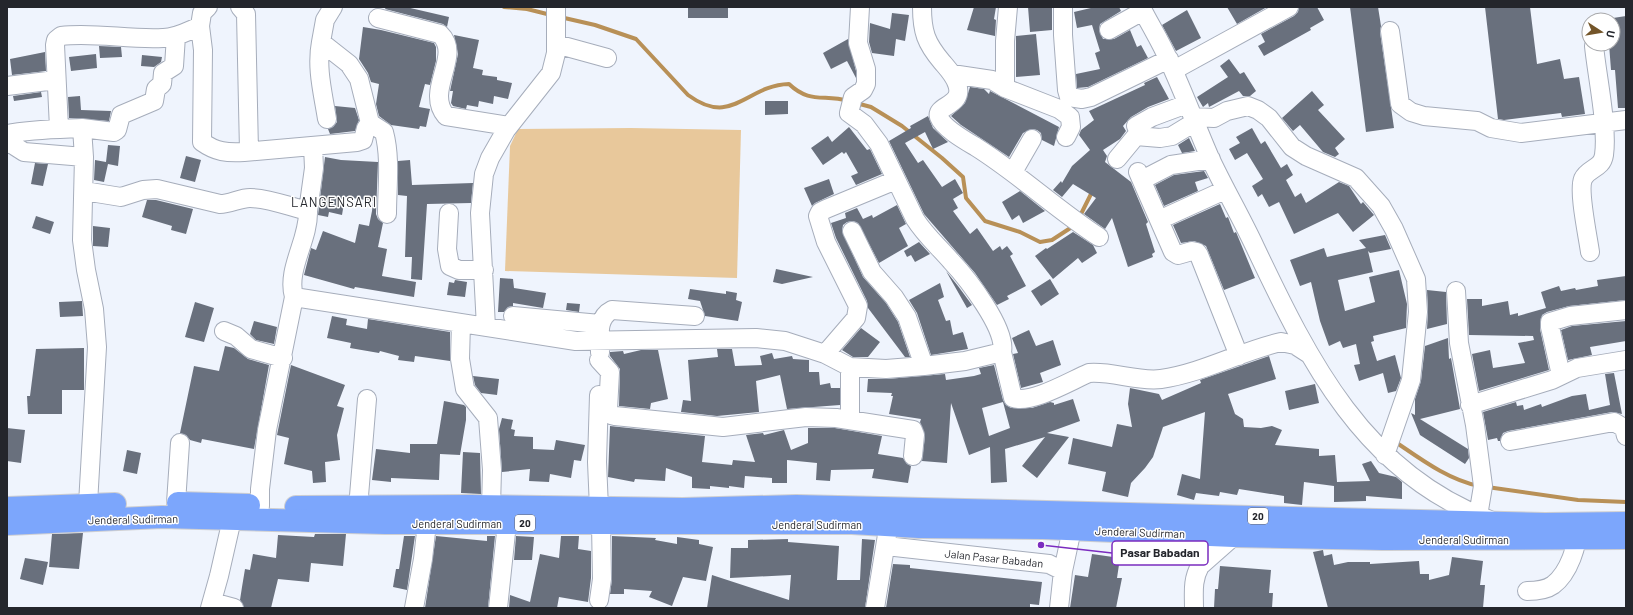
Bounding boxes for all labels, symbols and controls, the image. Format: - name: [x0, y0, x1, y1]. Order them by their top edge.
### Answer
- north arrow: [1581, 12, 1621, 52]
- text: U: [1604, 29, 1618, 39]
- district label: LANGENSARI: [291, 194, 377, 210]
- road number: 20: [1248, 508, 1268, 524]
- street label: Jenderal Sudirman: [88, 512, 178, 526]
- road number: 20: [515, 515, 535, 531]
- street label: Jenderal Sudirman: [412, 517, 502, 530]
- street label: Jenderal Sudirman: [772, 518, 862, 531]
- street label: Jenderal Sudirman: [1095, 524, 1185, 540]
- street label: Jenderal Sudirman: [1419, 533, 1509, 546]
- callout: Pasar Babadan: [1112, 541, 1208, 565]
- text: Pasar Babadan: [1120, 545, 1200, 559]
- street label: Jalan Pasar Babadan: [944, 546, 1044, 570]

